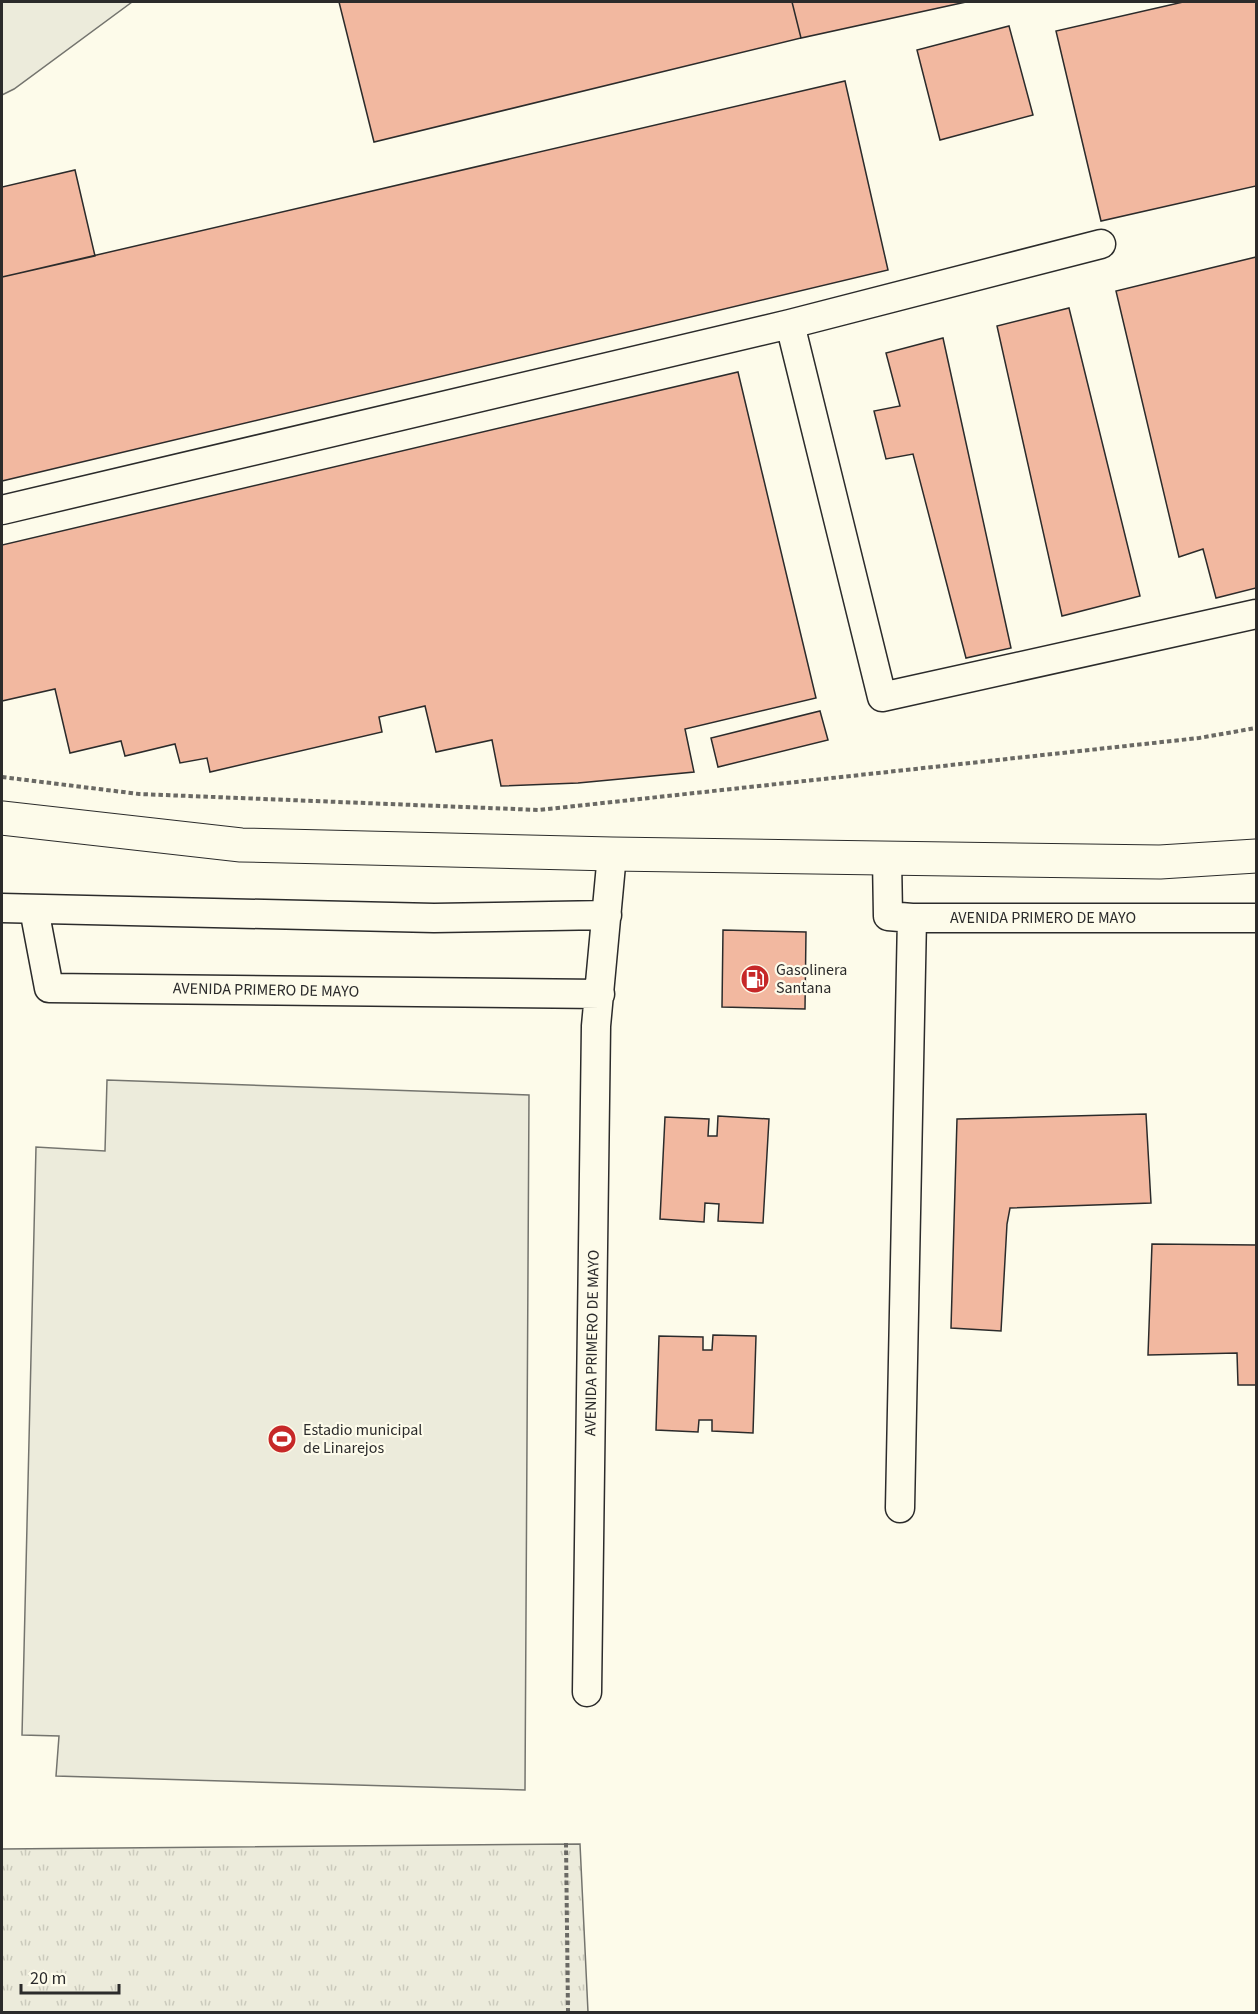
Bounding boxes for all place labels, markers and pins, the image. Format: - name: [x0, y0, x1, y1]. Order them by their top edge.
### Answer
- place label: Gasolinera Santana: [776, 959, 847, 999]
- fuel station icon: Gasolinera Santana: [739, 963, 771, 995]
- place label: Estadio municipal de Linarejos: [303, 1419, 422, 1459]
- sports icon: Estadio municipal de Linarejos: [266, 1423, 298, 1455]

